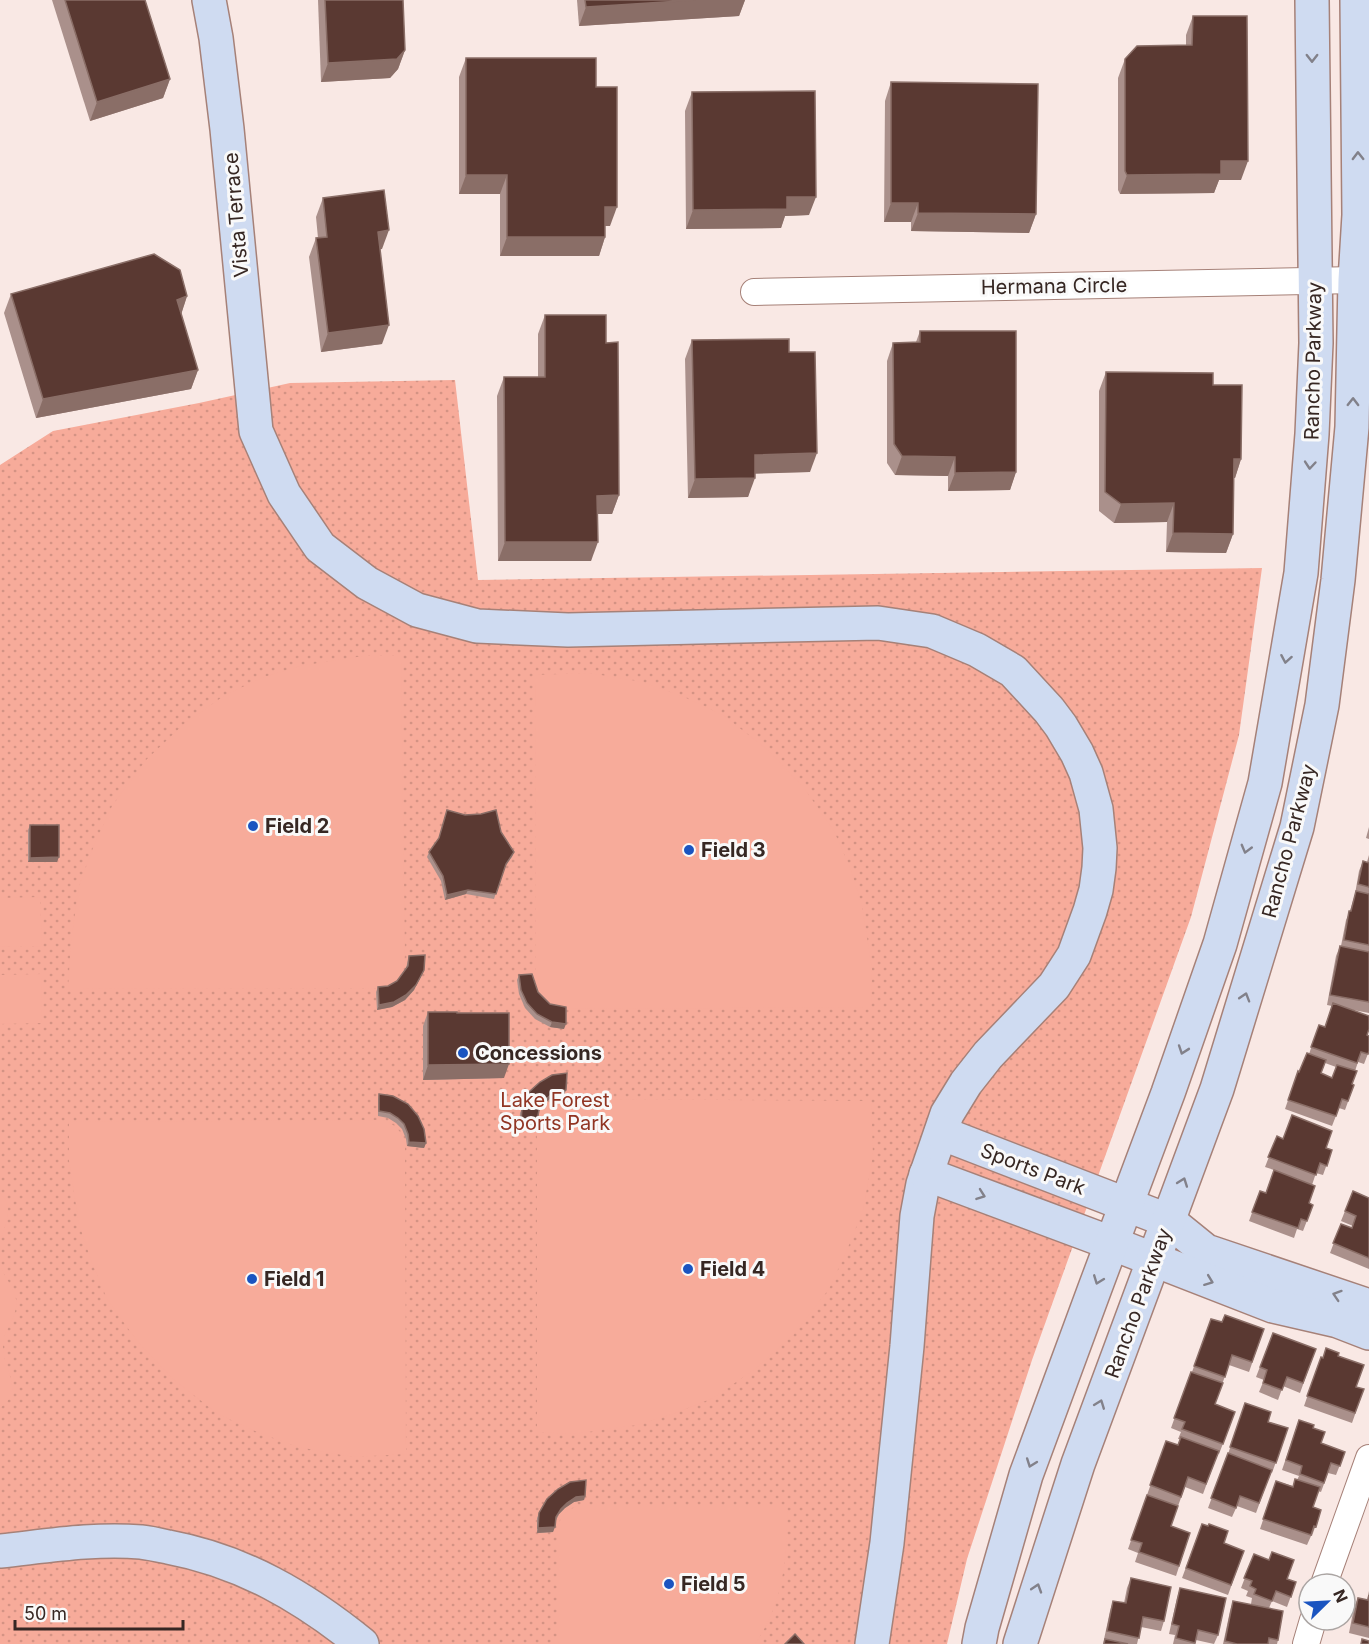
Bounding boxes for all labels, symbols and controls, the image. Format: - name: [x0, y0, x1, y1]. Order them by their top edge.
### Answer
- one-way arrow: [1306, 54, 1318, 63]
- street label: Vista Terrace: [219, 151, 253, 279]
- one-way arrow: [1352, 152, 1364, 161]
- street label: Hermana Circle: [981, 273, 1127, 299]
- street label: Rancho Parkway: [1300, 282, 1326, 440]
- one-way arrow: [1346, 398, 1359, 407]
- one-way arrow: [1304, 461, 1317, 470]
- one-way arrow: [1281, 654, 1293, 663]
- street label: Rancho Parkway: [1257, 762, 1321, 920]
- place label: Field 2: [265, 814, 329, 838]
- marker: Field 2: [246, 819, 260, 833]
- place label: Field 3: [701, 838, 766, 862]
- marker: Field 3: [682, 843, 696, 857]
- one-way arrow: [1241, 843, 1253, 854]
- one-way arrow: [1238, 992, 1250, 1003]
- place label: Concessions: [475, 1041, 602, 1065]
- one-way arrow: [1178, 1044, 1191, 1055]
- marker: Concessions: [456, 1046, 470, 1060]
- park label: Lake Forest Sports Park: [500, 1088, 610, 1135]
- street label: Sports Park: [977, 1138, 1089, 1200]
- one-way arrow: [1176, 1177, 1189, 1188]
- one-way arrow: [975, 1187, 986, 1200]
- street label: Rancho Parkway: [1100, 1225, 1176, 1381]
- place label: Field 4: [700, 1257, 765, 1281]
- marker: Field 4: [681, 1262, 695, 1276]
- place label: Field 1: [264, 1267, 324, 1291]
- marker: Field 1: [245, 1272, 259, 1286]
- one-way arrow: [1092, 1274, 1105, 1284]
- one-way arrow: [1203, 1274, 1214, 1286]
- one-way arrow: [1332, 1290, 1343, 1302]
- one-way arrow: [1093, 1399, 1106, 1410]
- one-way arrow: [1025, 1457, 1038, 1468]
- place label: Field 5: [681, 1572, 746, 1596]
- north arrow: [1297, 1572, 1357, 1632]
- marker: Field 5: [662, 1577, 676, 1591]
- one-way arrow: [1030, 1583, 1042, 1594]
- text: N: [1329, 1586, 1352, 1606]
- scale bar: [15, 1593, 183, 1631]
- text: 50 m: [24, 1603, 67, 1624]

